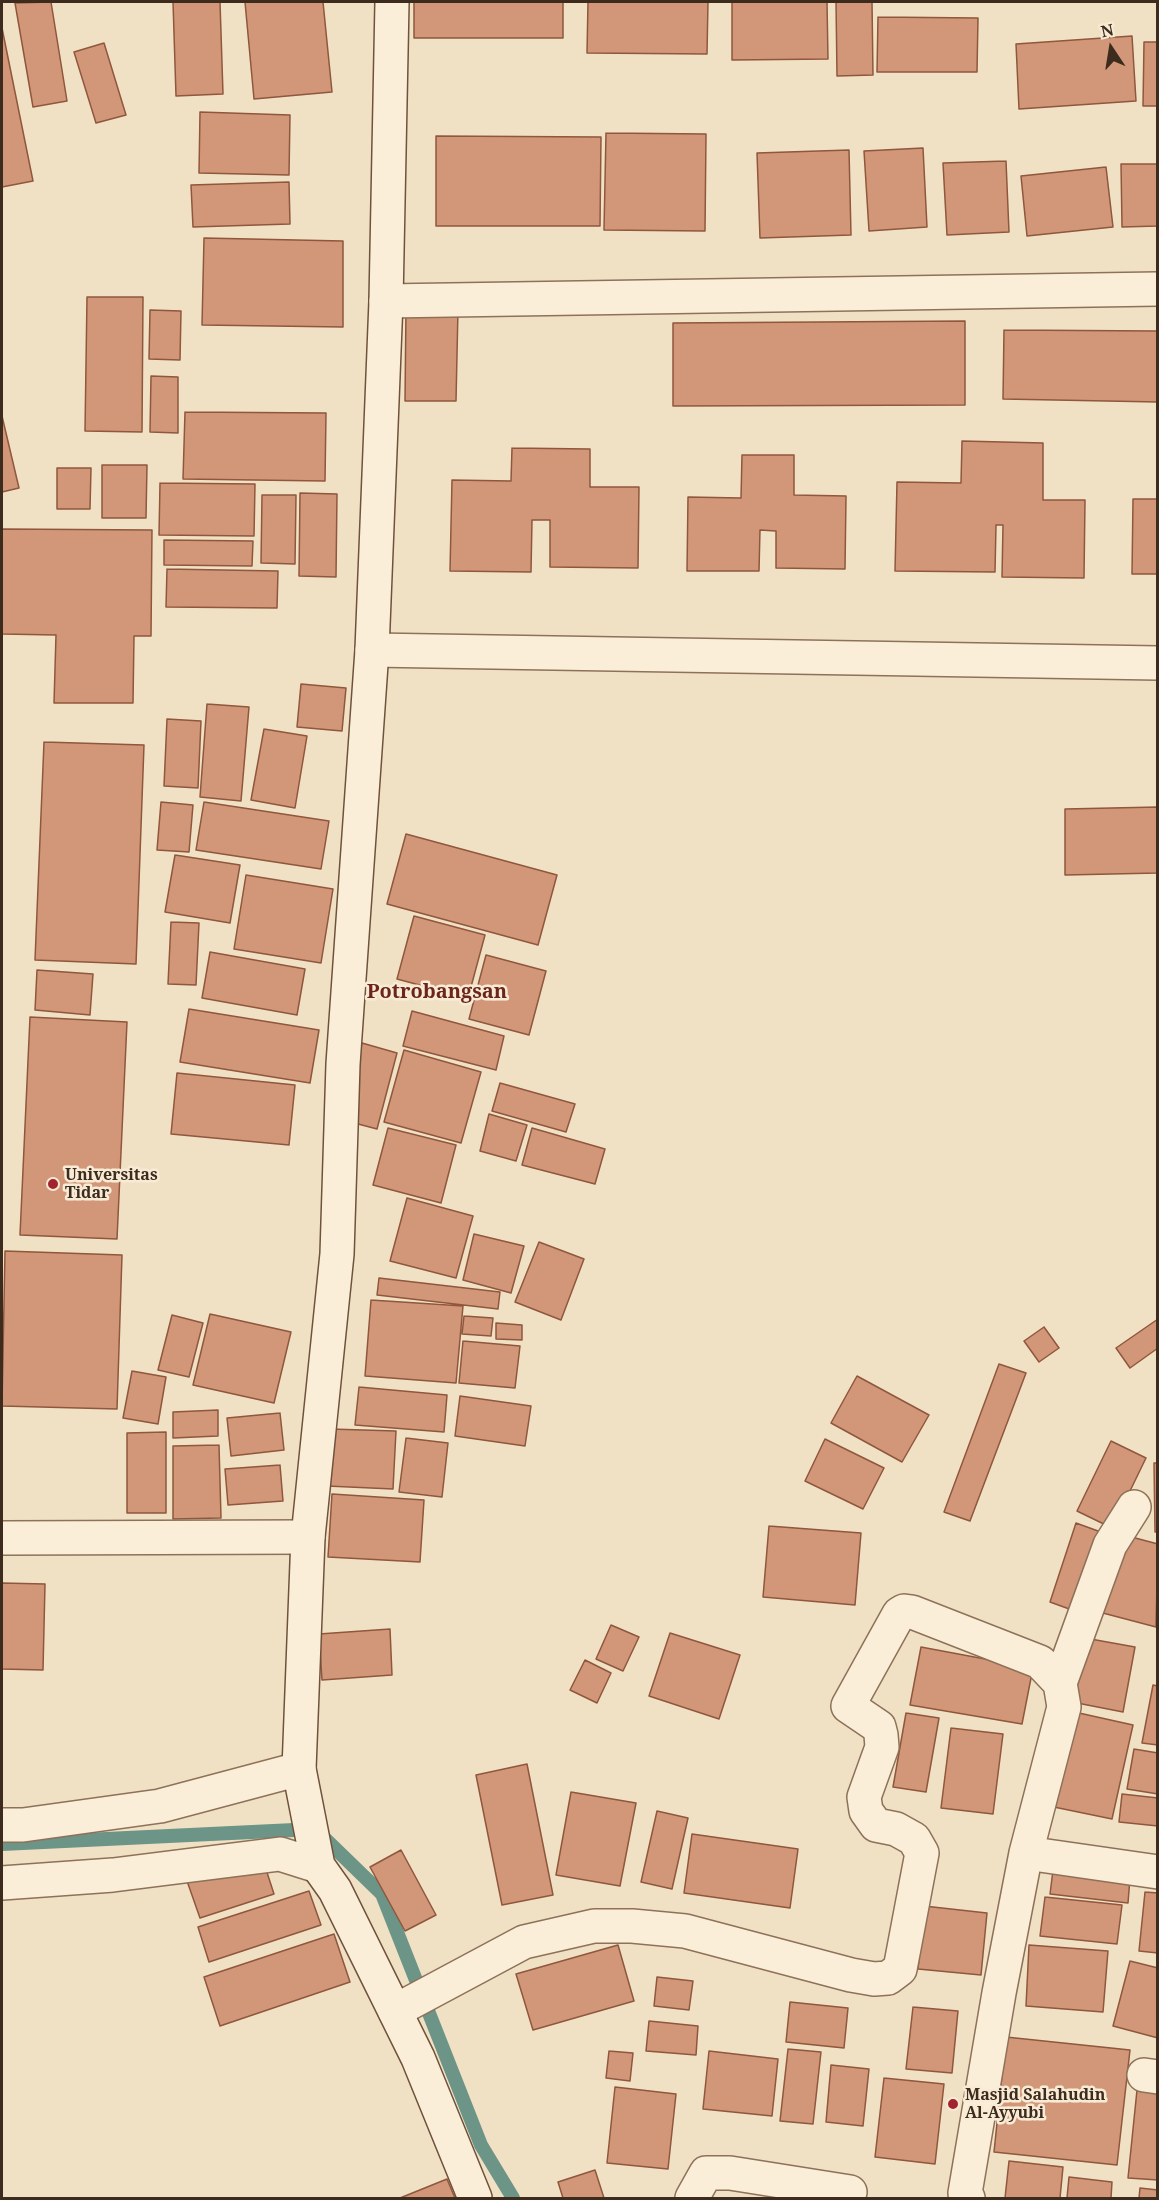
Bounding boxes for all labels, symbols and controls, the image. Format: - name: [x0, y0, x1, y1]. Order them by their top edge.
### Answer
- north arrow: [1081, 18, 1141, 78]
- text: N: [1099, 18, 1116, 42]
- district label: Potrobangsan: [367, 980, 507, 1004]
- place label: Universitas Tidar: [65, 1165, 158, 1203]
- marker: Universitas Tidar: [46, 1177, 60, 1191]
- place label: Masjid Salahudin Al-Ayyubi: [965, 2085, 1105, 2123]
- marker: Masjid Salahudin Al-Ayyubi: [946, 2097, 960, 2111]

